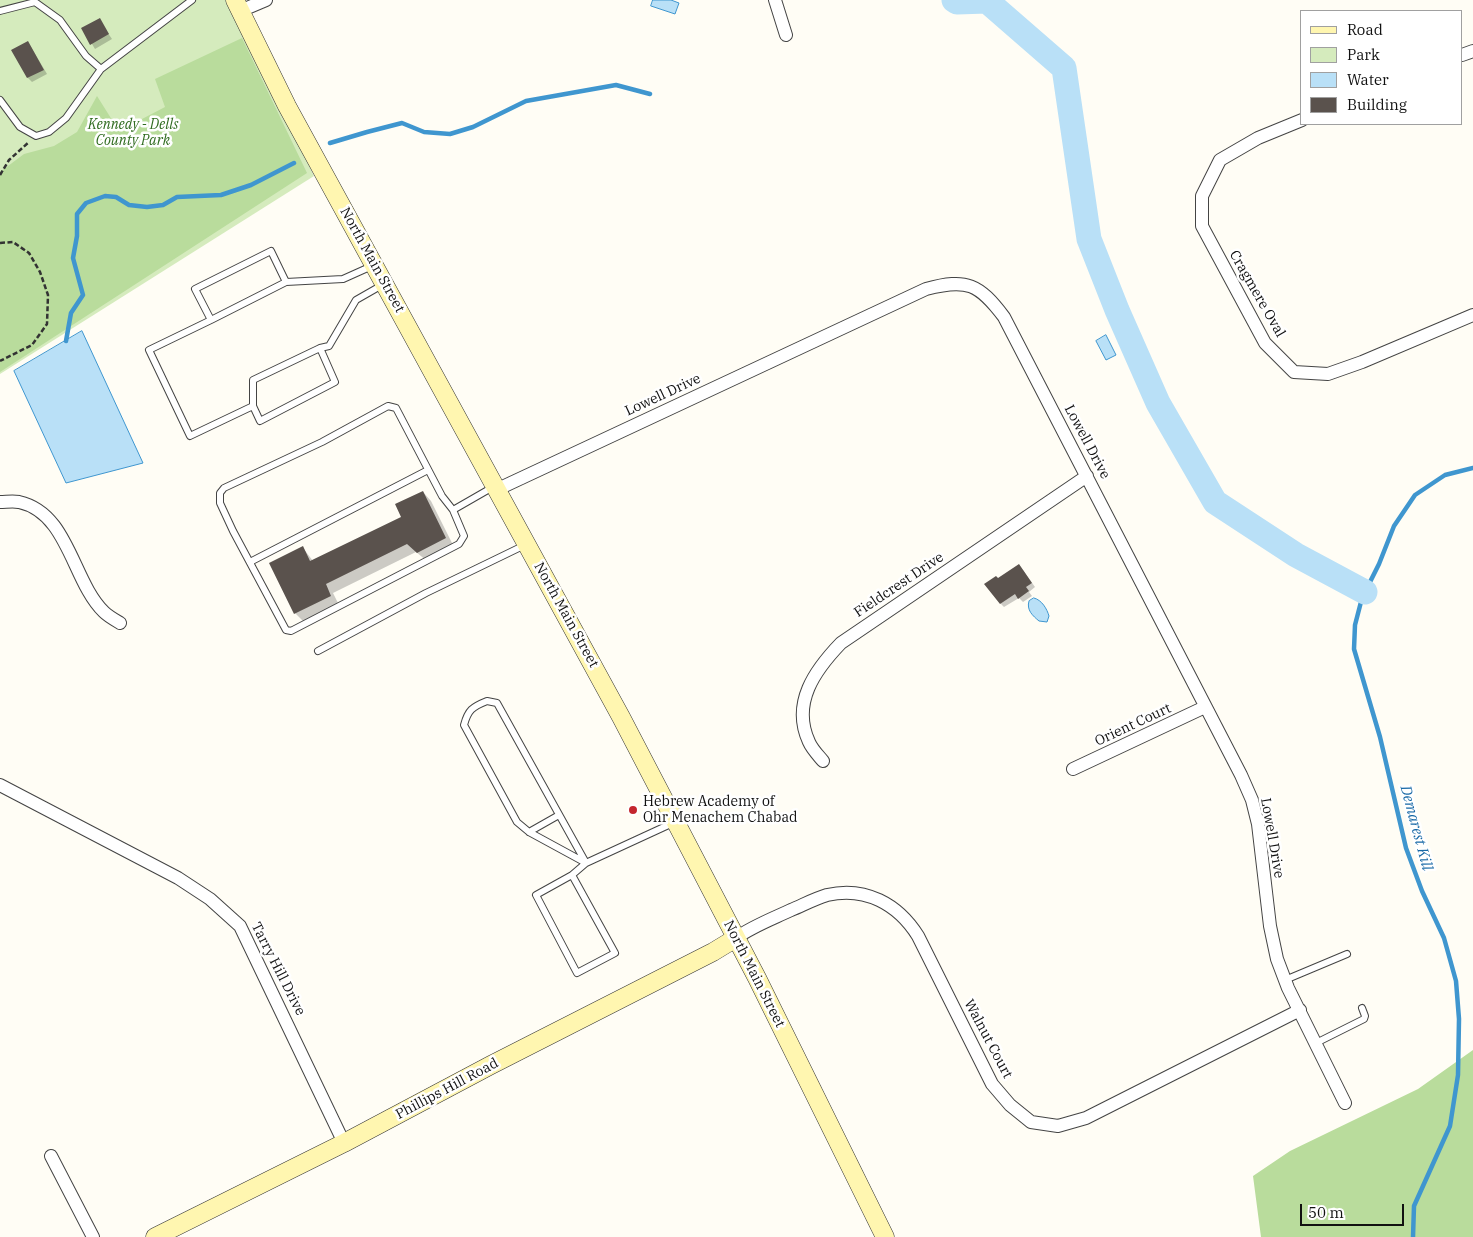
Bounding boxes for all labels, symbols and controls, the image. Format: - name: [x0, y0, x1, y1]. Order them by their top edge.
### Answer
- legend: [1300, 10, 1463, 125]
- text: Road: [1347, 20, 1383, 39]
- text: Park: [1347, 45, 1380, 64]
- text: Water: [1347, 70, 1389, 89]
- text: Building: [1347, 95, 1407, 114]
- park label: Kennedy - Dells County Park: [88, 117, 178, 150]
- street label: North Main Street: [336, 204, 408, 316]
- street label: Cragmere Oval: [1225, 248, 1289, 340]
- street label: Lowell Drive: [623, 370, 703, 420]
- street label: Lowell Drive: [1060, 402, 1114, 482]
- street label: Fieldcrest Drive: [851, 549, 947, 621]
- street label: North Main Street: [530, 559, 602, 671]
- street label: Orient Court: [1092, 700, 1174, 750]
- water label: Demarest Kill: [1396, 784, 1436, 872]
- place label: Hebrew Academy of Ohr Menachem Chabad: [643, 794, 798, 826]
- street label: Lowell Drive: [1257, 796, 1287, 880]
- marker: Hebrew Academy of Ohr Menachem Chabad: [627, 804, 639, 816]
- street label: North Main Street: [720, 918, 788, 1030]
- street label: Tarry Hill Drive: [247, 920, 309, 1018]
- street label: Walnut Court: [960, 997, 1016, 1081]
- street label: Phillips Hill Road: [393, 1055, 501, 1123]
- scale bar: [1303, 1194, 1407, 1226]
- text: 50 m: [1308, 1203, 1344, 1222]

